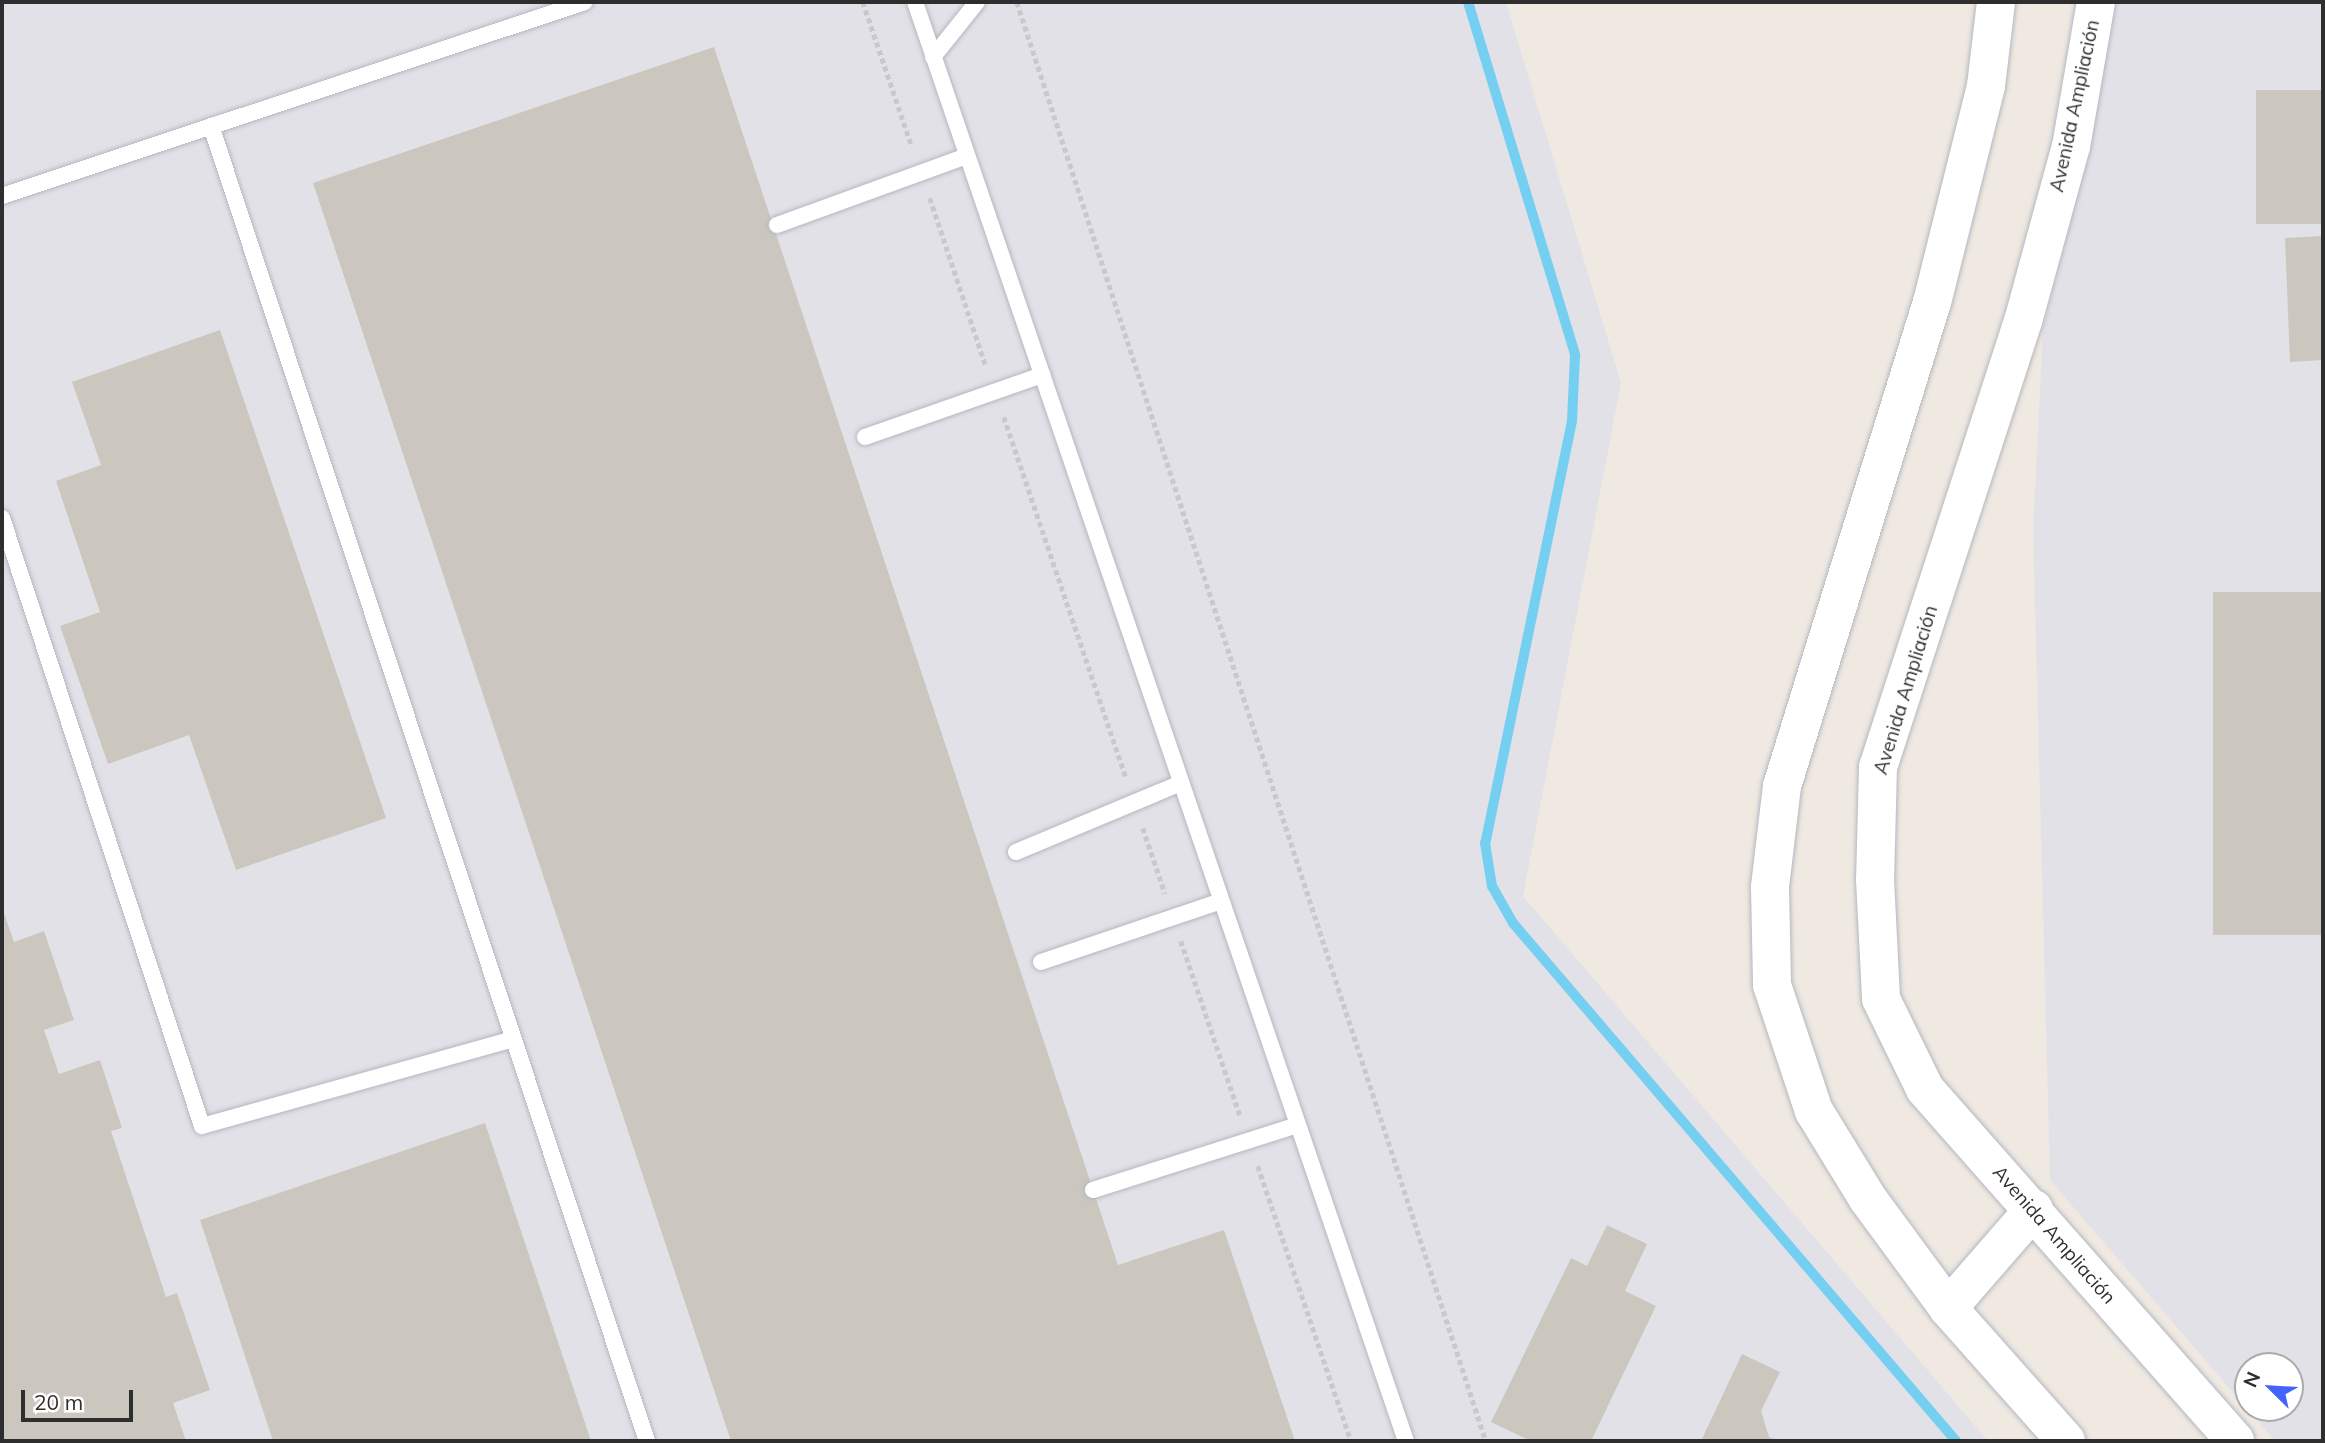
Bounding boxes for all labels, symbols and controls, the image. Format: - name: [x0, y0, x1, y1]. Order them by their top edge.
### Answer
- street label: Avenida Ampliación: [2046, 18, 2104, 194]
- street label: Avenida Ampliación: [1869, 603, 1943, 777]
- street label: Avenida Ampliación: [1988, 1161, 2120, 1309]
- north arrow: [2234, 1352, 2304, 1422]
- text: N: [2238, 1368, 2266, 1391]
- scale bar: [24, 1376, 136, 1420]
- text: 20 m: [34, 1389, 83, 1415]

